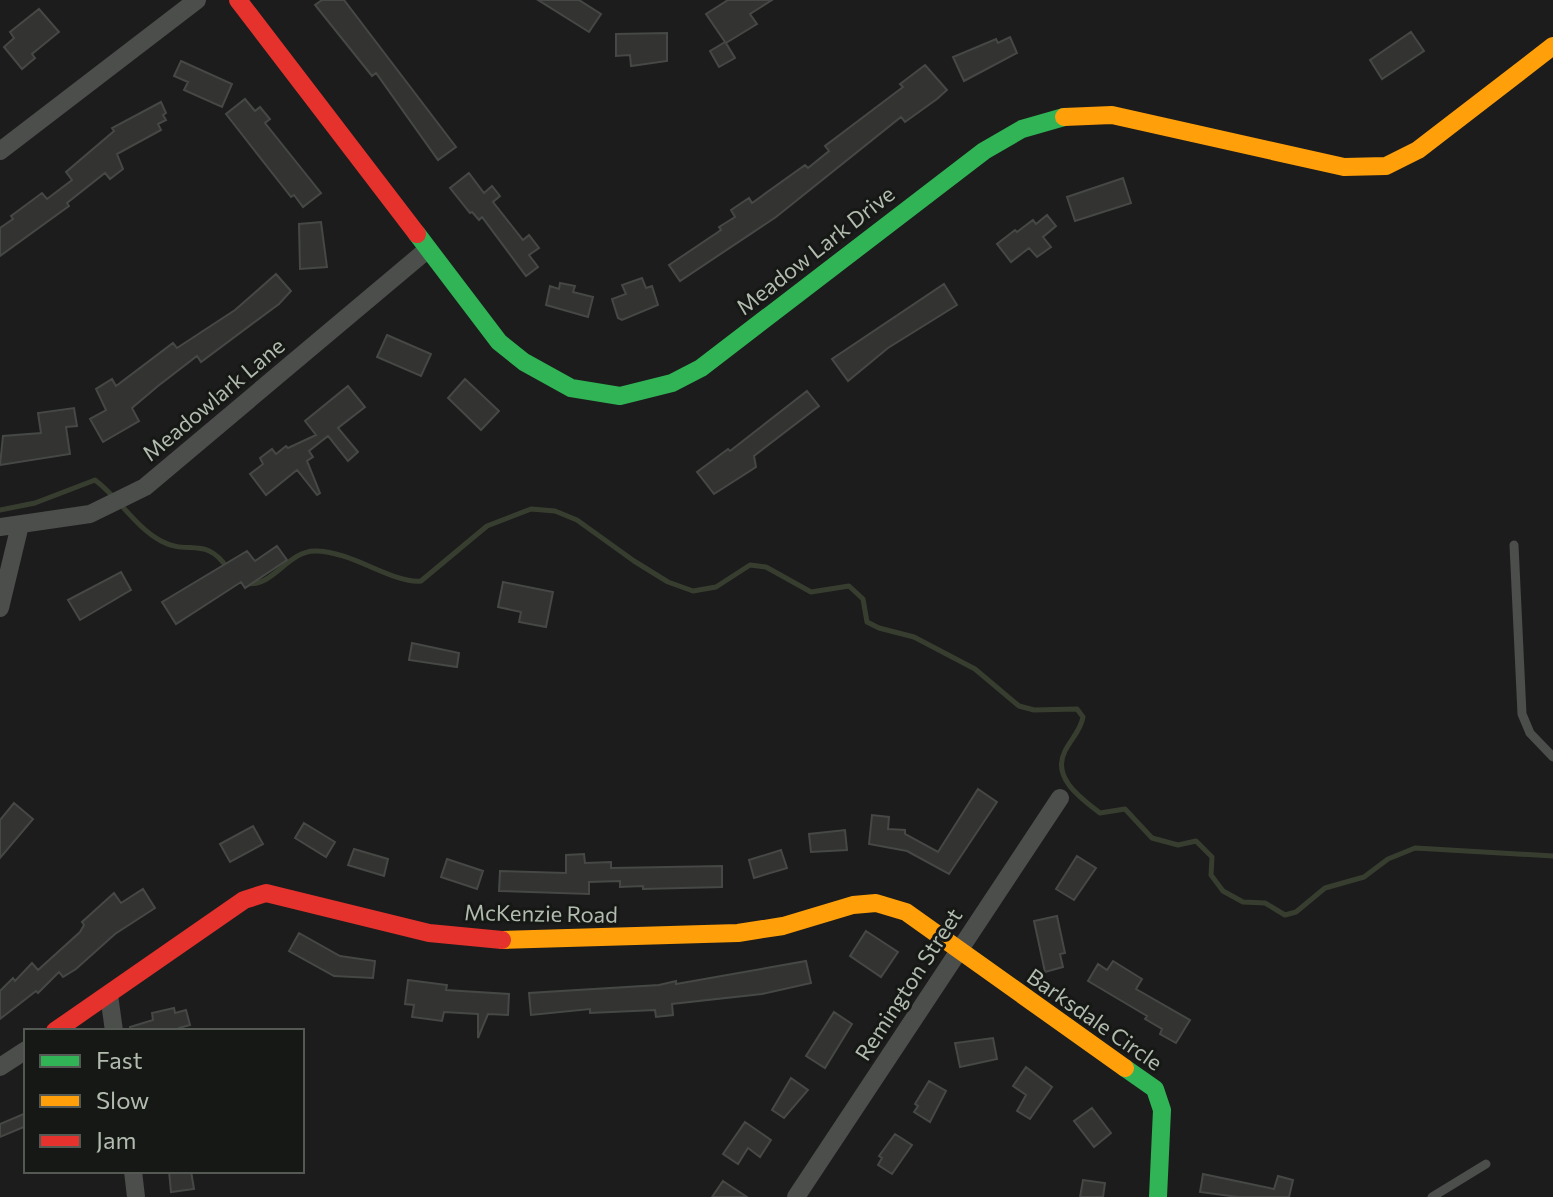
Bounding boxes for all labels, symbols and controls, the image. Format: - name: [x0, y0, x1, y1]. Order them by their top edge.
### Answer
- street label: Meadow Lark Drive: [730, 180, 900, 320]
- street label: Meadowlark Lane: [136, 332, 290, 466]
- street label: McKenzie Road: [464, 898, 618, 928]
- street label: Remington Street: [849, 903, 967, 1065]
- street label: Barksdale Circle: [1022, 962, 1168, 1076]
- legend: [24, 1029, 304, 1173]
- text: Fast: [96, 1045, 143, 1074]
- text: Slow: [96, 1085, 149, 1114]
- text: Jam: [96, 1125, 136, 1154]

